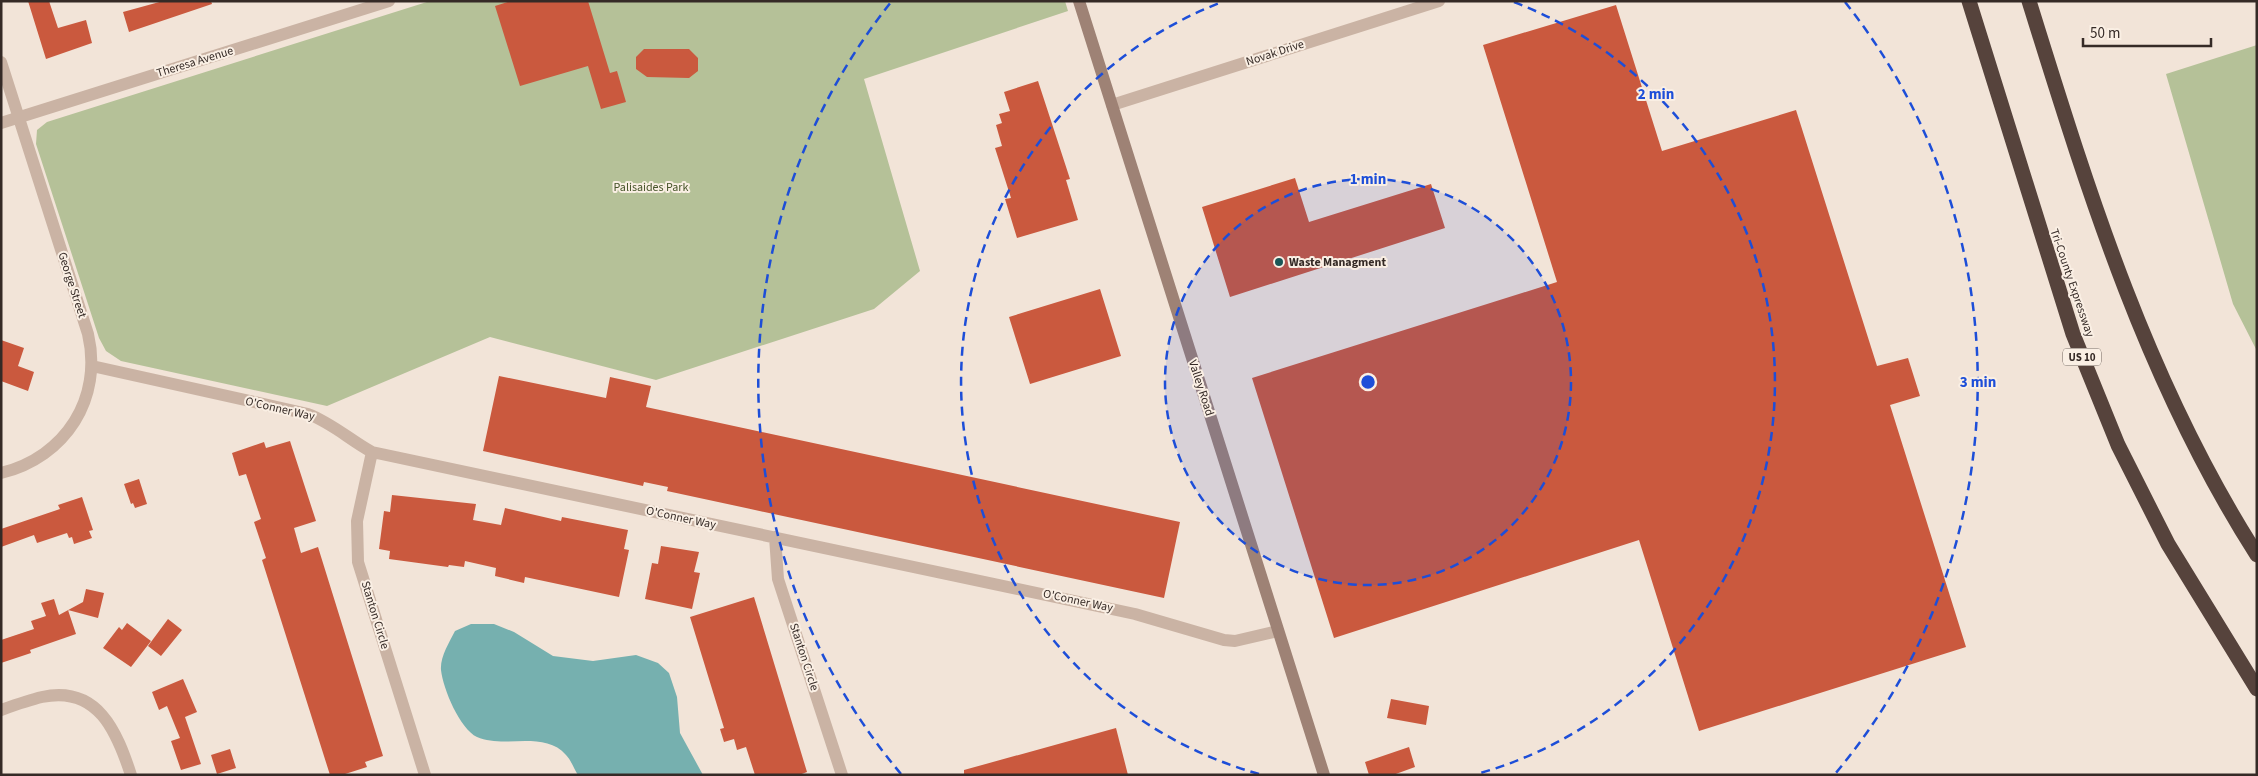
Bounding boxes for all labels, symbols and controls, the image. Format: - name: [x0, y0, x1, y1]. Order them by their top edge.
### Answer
- scale bar: [2083, 15, 2210, 47]
- text: 50 m: [2090, 23, 2120, 44]
- street label: Novak Drive: [1244, 36, 1306, 70]
- street label: Theresa Avenue: [155, 42, 235, 82]
- text: 2 min: [1638, 84, 1674, 105]
- text: 1 min: [1350, 169, 1386, 190]
- park label: Palisaides Park: [614, 179, 688, 196]
- street label: Tri-County Expressway: [2045, 227, 2099, 340]
- street label: George Street: [53, 250, 91, 320]
- place label: Waste Managment: [1289, 254, 1386, 271]
- marker: Waste Managment: [1273, 256, 1285, 268]
- road number: US 10: [2063, 348, 2101, 366]
- street label: Valley Road: [1184, 358, 1218, 418]
- text: 3 min: [1960, 372, 1996, 393]
- centre of rings: [1359, 373, 1377, 391]
- street label: O'Conner Way: [244, 393, 317, 425]
- street label: O'Conner Way: [645, 502, 718, 534]
- street label: Stanton Circle: [357, 579, 393, 651]
- street label: O'Conner Way: [1042, 585, 1115, 617]
- street label: Stanton Circle: [785, 621, 823, 693]

